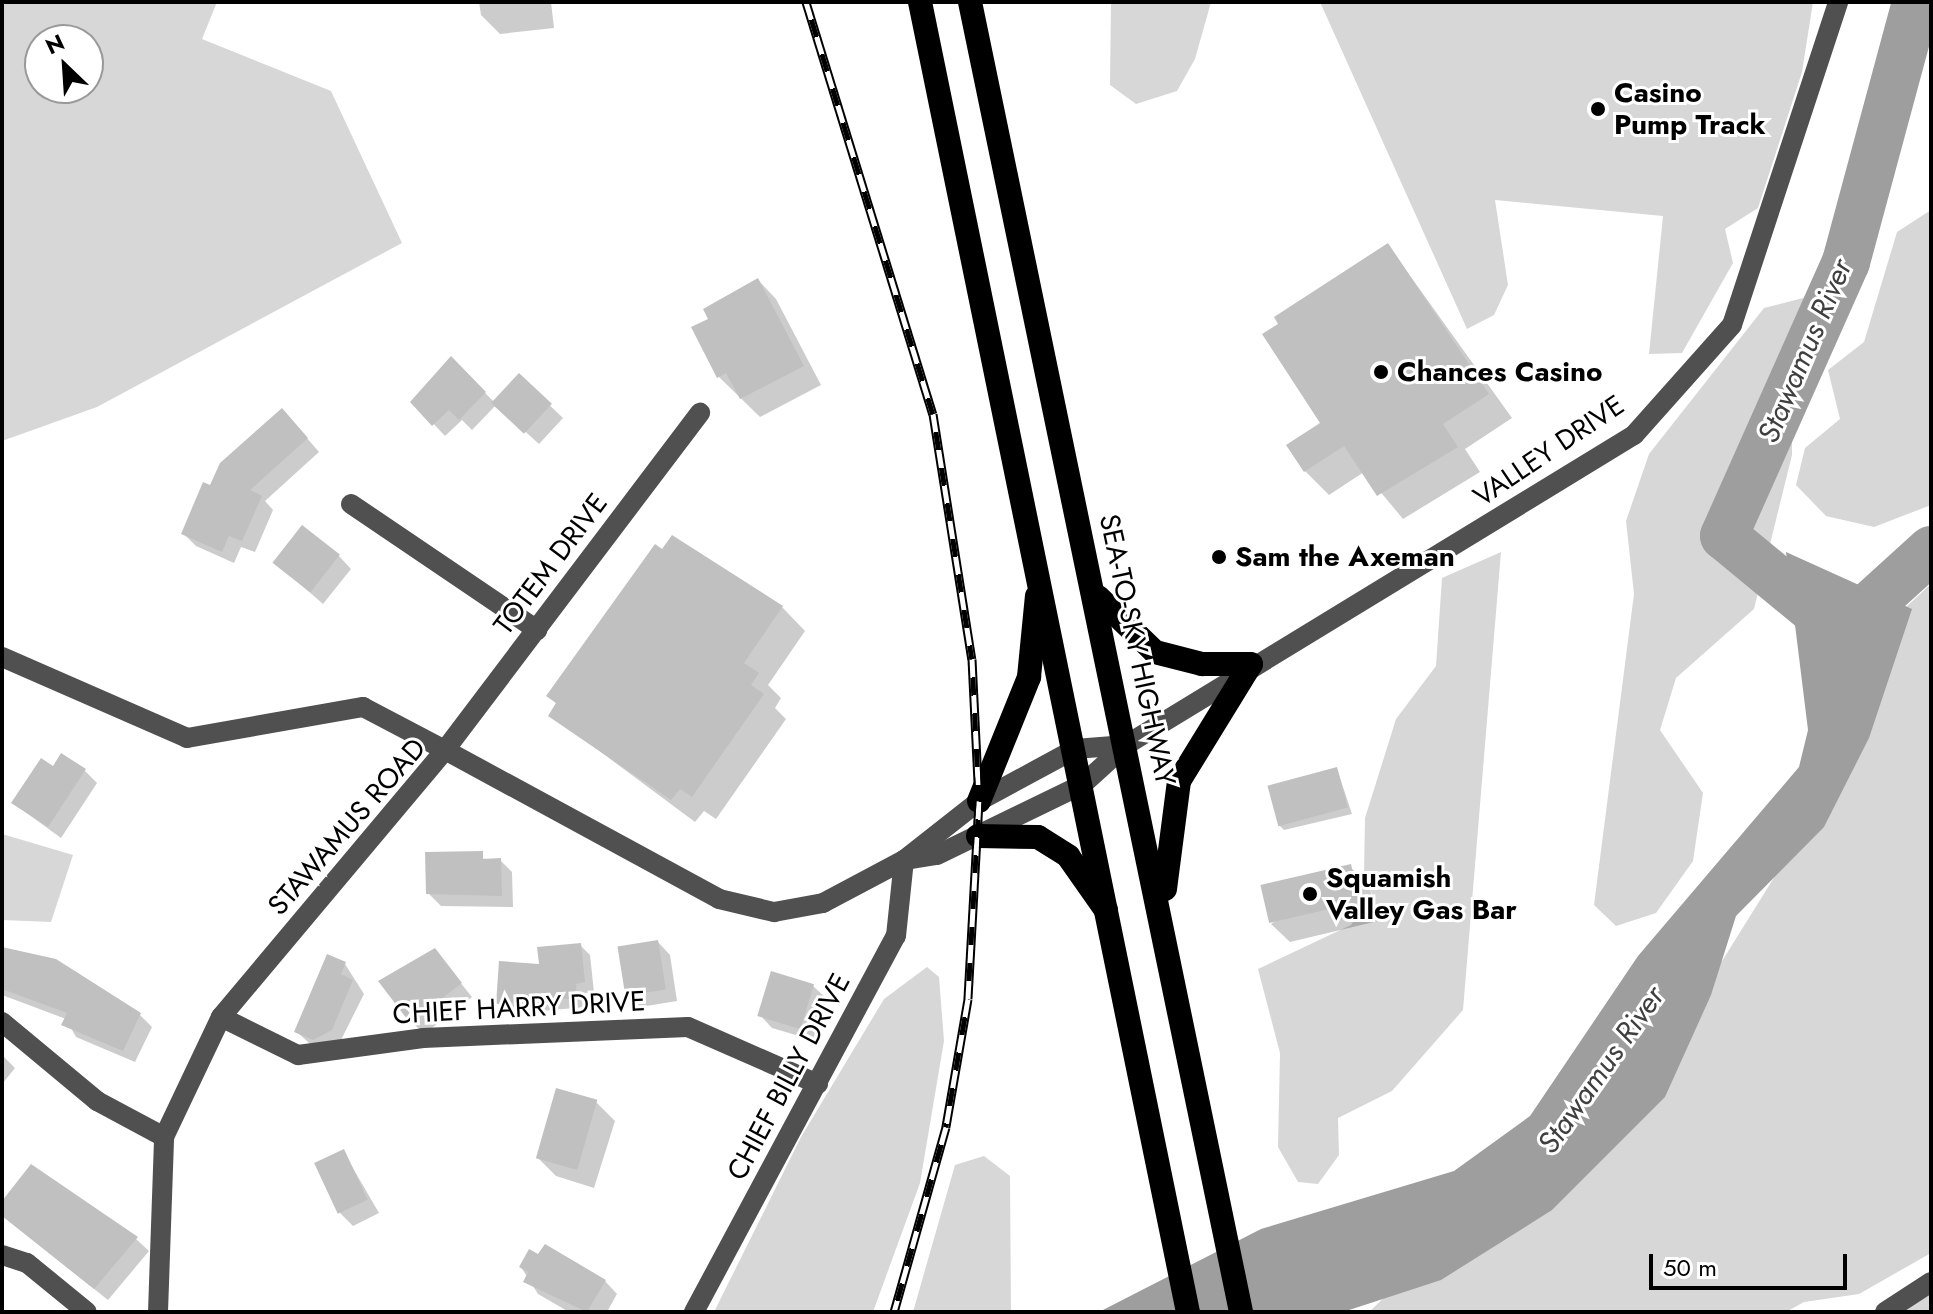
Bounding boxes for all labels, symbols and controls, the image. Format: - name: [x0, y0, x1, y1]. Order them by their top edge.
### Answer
- north arrow: [24, 24, 104, 104]
- text: N: [40, 26, 69, 62]
- place label: Casino Pump Track: [1614, 76, 1766, 142]
- marker: Casino Pump Track: [1589, 100, 1607, 118]
- water label: Stawamus River: [1750, 254, 1860, 448]
- place label: Chances Casino: [1397, 355, 1603, 389]
- marker: Chances Casino: [1372, 363, 1390, 381]
- street label: VALLEY DRIVE: [1467, 388, 1631, 514]
- street label: TOTEM DRIVE: [487, 487, 615, 641]
- street label: SEA-TO-SKY HIGHWAY: [1092, 511, 1182, 789]
- place label: Sam the Axeman: [1235, 540, 1455, 574]
- marker: Sam the Axeman: [1210, 548, 1228, 566]
- street label: STAWAMUS ROAD: [261, 732, 433, 922]
- place label: Squamish Valley Gas Bar: [1326, 861, 1517, 927]
- marker: Squamish Valley Gas Bar: [1301, 885, 1319, 903]
- street label: CHIEF BILLY DRIVE: [720, 968, 858, 1186]
- water label: Stawamus River: [1530, 980, 1672, 1160]
- street label: CHIEF HARRY DRIVE: [392, 985, 646, 1031]
- scale bar: [1653, 1238, 1851, 1288]
- text: 50 m: [1663, 1250, 1717, 1285]

